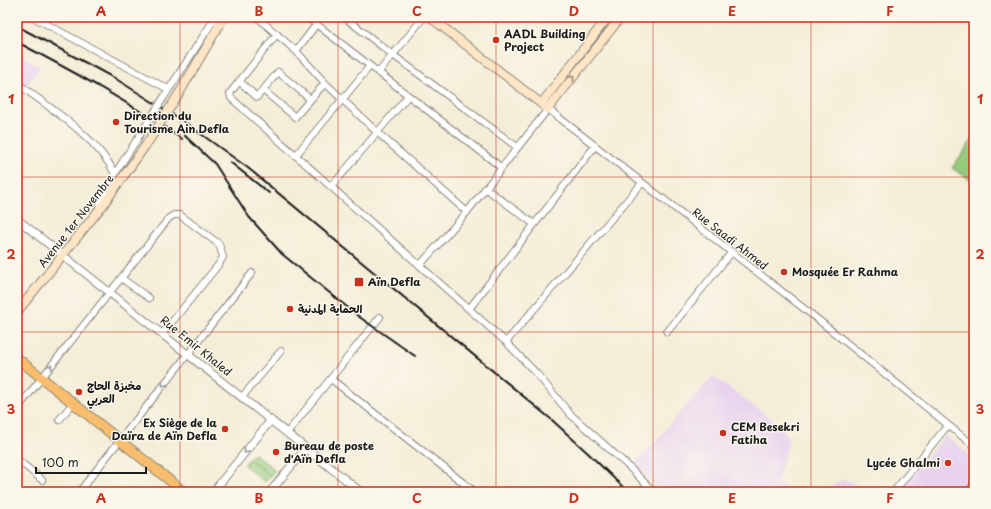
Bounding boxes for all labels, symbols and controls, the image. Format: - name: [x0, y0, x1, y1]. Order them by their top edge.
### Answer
- text: A: [96, 1, 106, 20]
- text: B: [255, 1, 264, 20]
- text: C: [412, 1, 422, 20]
- text: D: [569, 1, 579, 20]
- text: E: [728, 1, 736, 20]
- text: F: [886, 1, 894, 20]
- place label: AADL Building Project: [503, 25, 586, 55]
- marker: AADL Building Project: [491, 35, 501, 45]
- one-way arrow: [567, 76, 574, 83]
- text: 1: [8, 89, 14, 108]
- text: 1: [977, 89, 983, 108]
- place label: Direction du Tourisme Ain Defla: [124, 107, 230, 137]
- marker: Direction du Tourisme Ain Defla: [111, 117, 121, 127]
- street label: Avenue 1er Novembre: [34, 170, 118, 271]
- street label: Rue Saadi Ahmed: [689, 203, 772, 274]
- text: 2: [6, 244, 16, 263]
- text: 2: [975, 244, 985, 263]
- place label: Mosquée Er Rahma: [792, 263, 899, 280]
- marker: Mosquée Er Rahma: [779, 267, 789, 277]
- place label: Aïn Defla: [368, 273, 421, 290]
- marker: Aïn Defla: [353, 276, 365, 288]
- place label: الحماية المدنية: [298, 300, 362, 317]
- marker: الحماية المدنية: [285, 304, 295, 314]
- street label: Rue Emir Khaled: [157, 311, 236, 380]
- one-way arrow: [45, 365, 52, 372]
- place label: مخبزة الحاج العربي: [87, 377, 141, 409]
- one-way arrow: [162, 380, 169, 387]
- marker: مخبزة الحاج العربي: [74, 387, 84, 397]
- text: 3: [7, 399, 16, 418]
- text: 3: [976, 399, 985, 418]
- place label: Ex Siège de la Daïra de Aïn Defla: [112, 414, 218, 444]
- place label: CEM Besekri Fatiha: [731, 418, 800, 448]
- marker: Ex Siège de la Daïra de Aïn Defla: [220, 424, 230, 434]
- marker: CEM Besekri Fatiha: [718, 428, 728, 438]
- place label: Bureau de poste d'Aïn Defla: [284, 437, 374, 467]
- one-way arrow: [244, 446, 251, 453]
- marker: Bureau de poste d'Aïn Defla: [271, 447, 281, 457]
- scale bar: [36, 449, 146, 475]
- text: 100 m: [42, 453, 79, 471]
- place label: Lycée Ghalmi: [867, 454, 941, 471]
- marker: Lycée Ghalmi: [943, 458, 953, 468]
- text: A: [96, 488, 106, 507]
- text: B: [255, 488, 264, 507]
- text: C: [412, 488, 422, 507]
- text: D: [569, 488, 579, 507]
- text: E: [728, 488, 736, 507]
- text: F: [886, 488, 894, 507]

